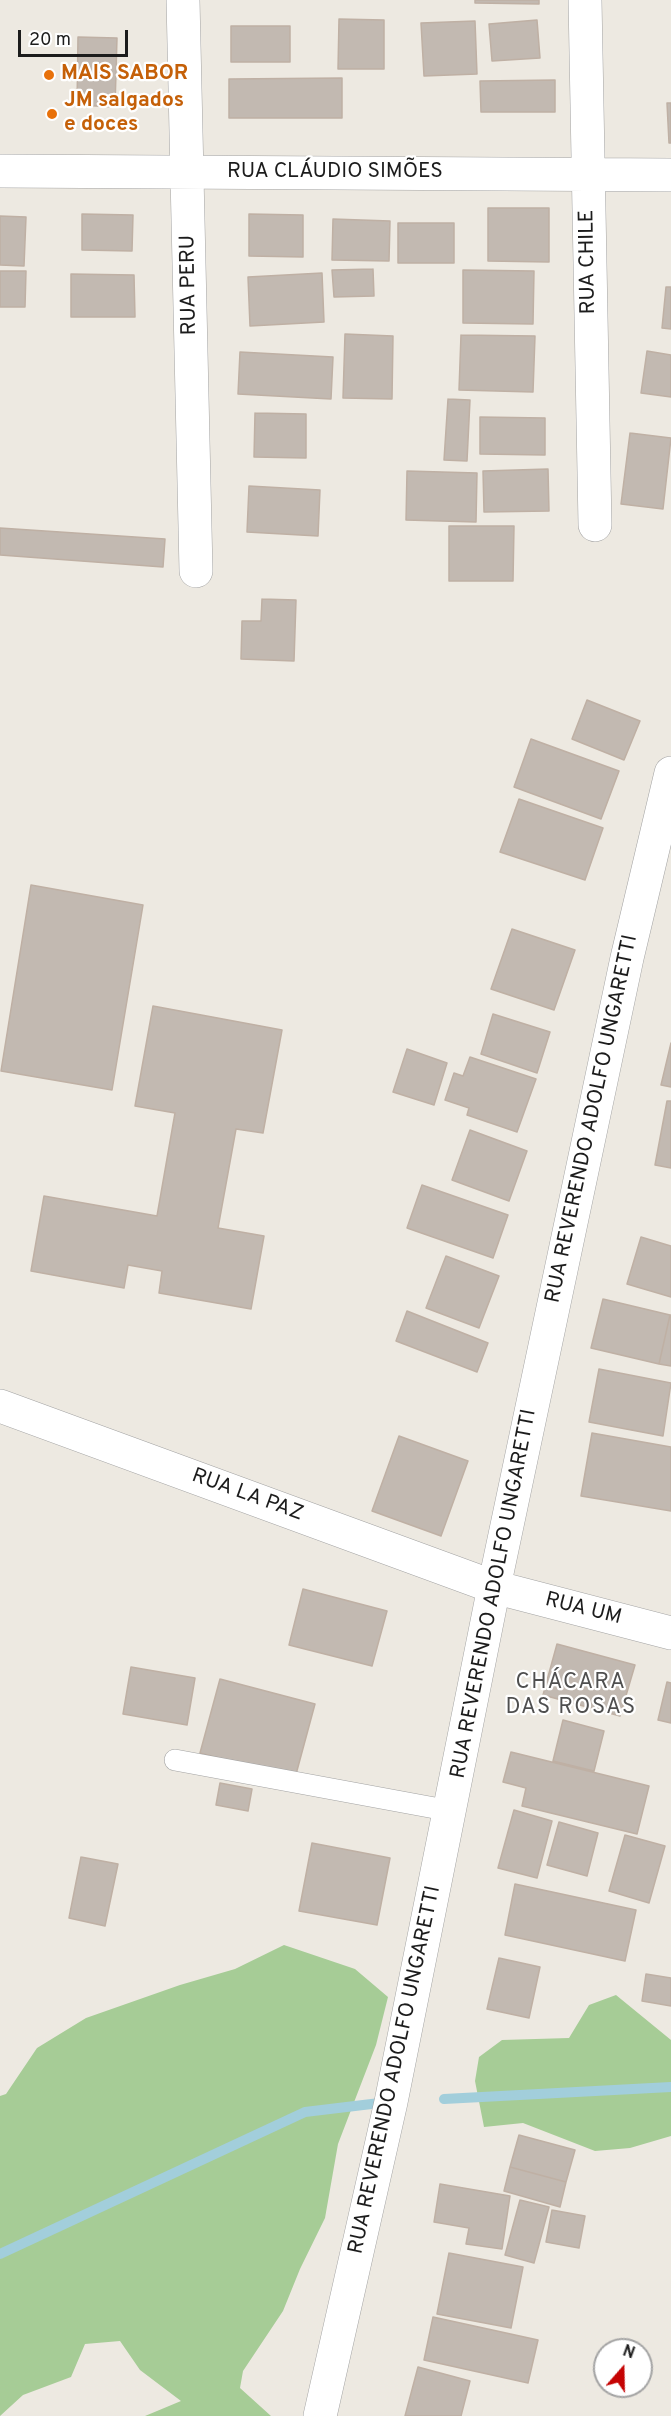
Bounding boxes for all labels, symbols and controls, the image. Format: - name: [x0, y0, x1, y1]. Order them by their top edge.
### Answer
- scale bar: [21, 18, 130, 56]
- text: 20 m: [29, 29, 71, 52]
- place label: MAIS SABOR: [61, 62, 188, 88]
- marker: MAIS SABOR: [42, 68, 56, 82]
- place label: JM salgados e doces: [64, 89, 184, 139]
- marker: JM salgados e doces: [45, 107, 59, 121]
- street label: RUA CLÁUDIO SIMÕES: [227, 160, 443, 186]
- street label: RUA CHILE: [575, 209, 603, 315]
- street label: RUA PERU: [177, 235, 203, 335]
- street label: RUA REVERENDO ADOLFO UNGARETTI: [542, 933, 644, 1305]
- street label: RUA REVERENDO ADOLFO UNGARETTI: [447, 1407, 543, 1781]
- street label: RUA LA PAZ: [188, 1464, 306, 1528]
- street label: RUA UM: [542, 1588, 624, 1632]
- district label: CHÁCARA DAS ROSAS: [505, 1671, 637, 1723]
- street label: RUA REVERENDO ADOLFO UNGARETTI: [345, 1884, 447, 2256]
- north arrow: [593, 2338, 653, 2398]
- text: N: [620, 2342, 637, 2364]

